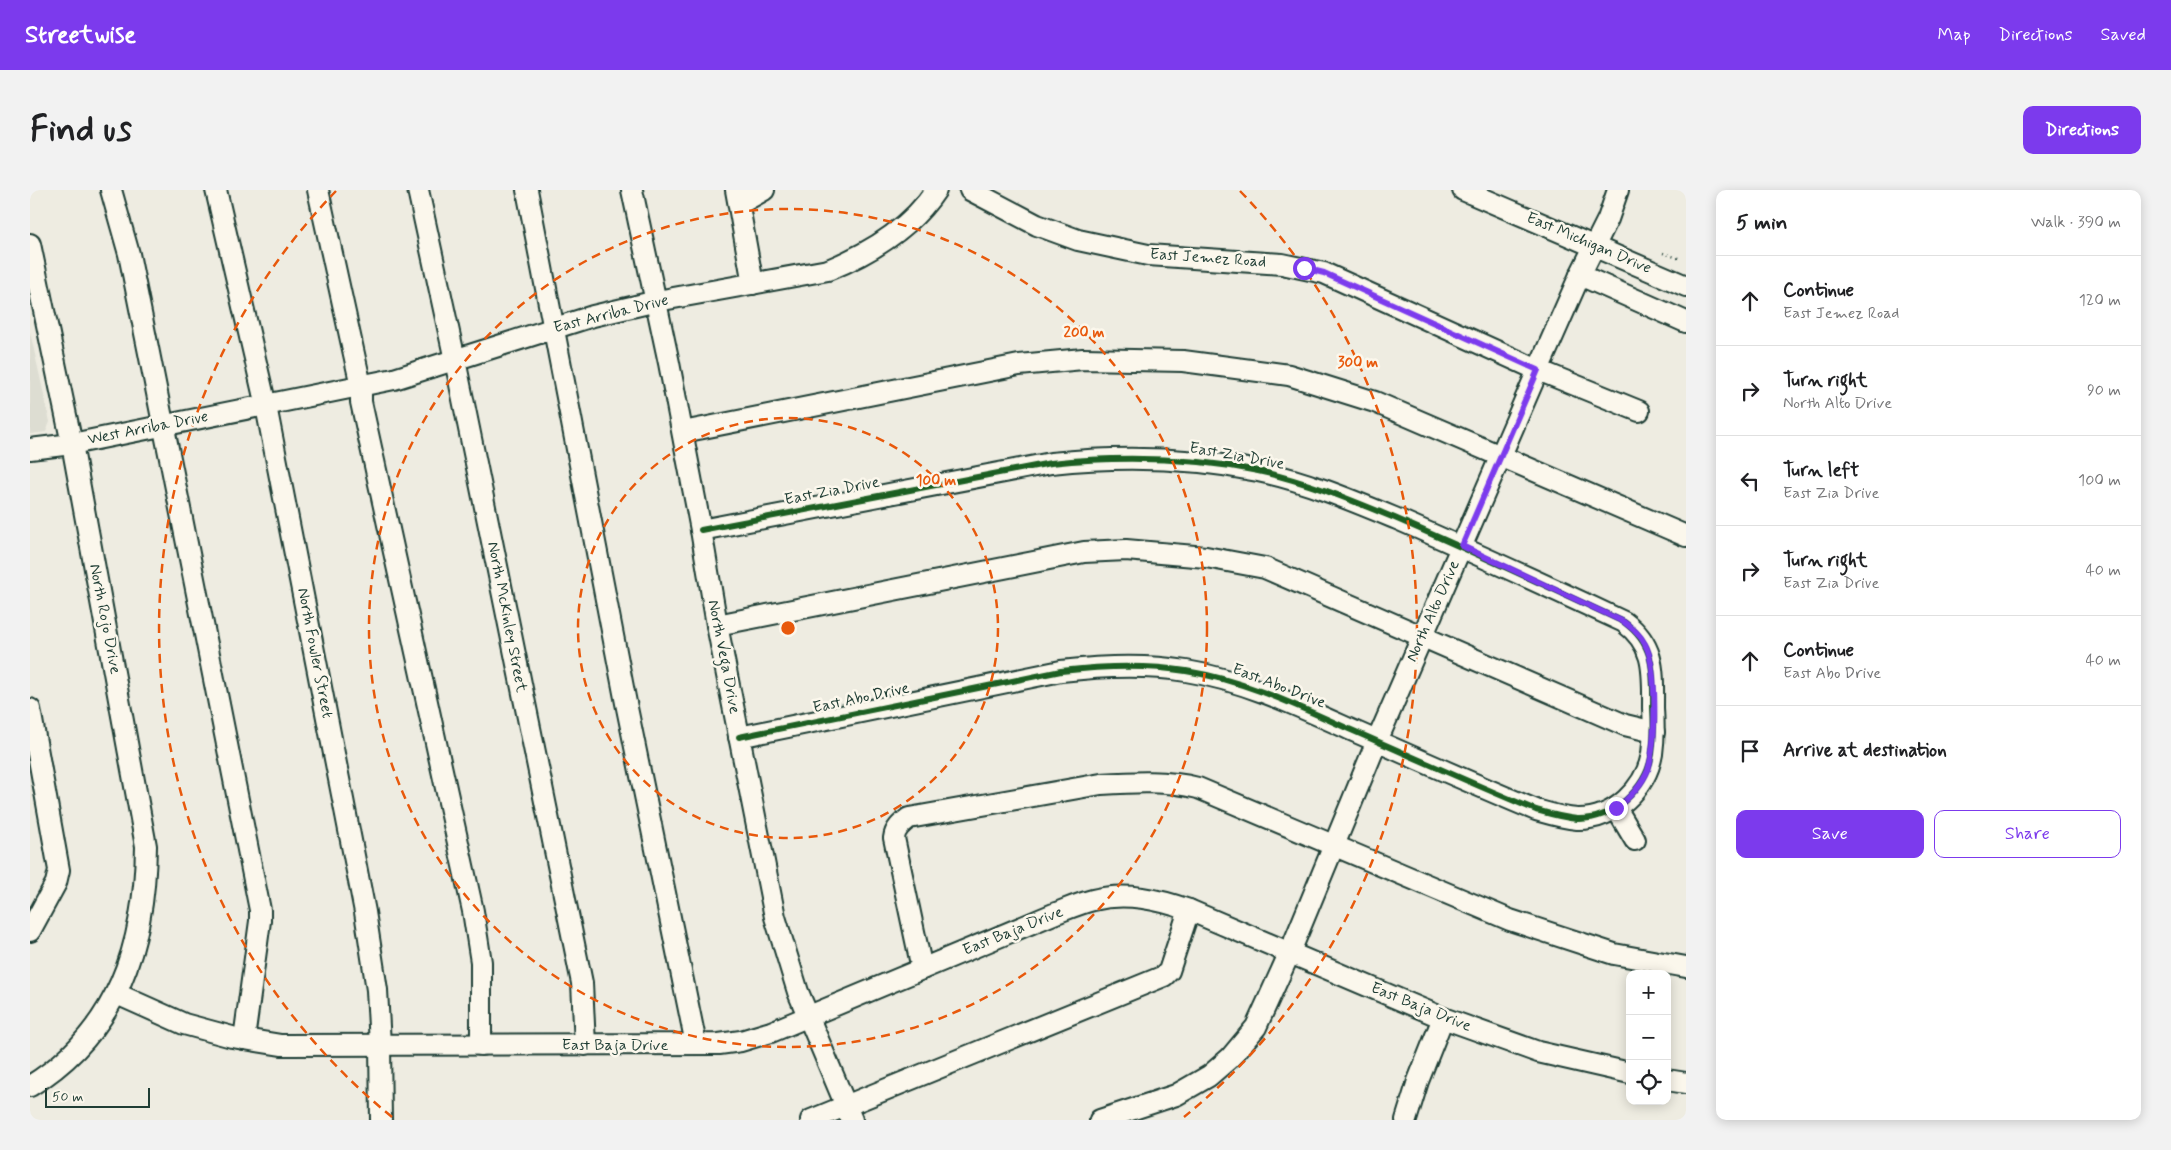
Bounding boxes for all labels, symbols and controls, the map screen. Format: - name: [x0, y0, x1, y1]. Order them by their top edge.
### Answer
- text: Streetwise: [25, 20, 136, 51]
- text: Map: [1938, 23, 1971, 47]
- text: Directions: [1999, 23, 2073, 47]
- text: Saved: [2101, 23, 2146, 47]
- button: Directions: [2023, 106, 2141, 154]
- text: Find us: [30, 107, 132, 153]
- street label: East Michigan Drive: [1523, 207, 1655, 279]
- text: 5 min: [1736, 209, 1788, 237]
- text: Walk · 390 m: [2031, 212, 2121, 233]
- street label: East Jemez Road: [1149, 243, 1267, 273]
- route start: [1293, 257, 1316, 280]
- text: Continue: [1783, 278, 1854, 303]
- icon: ahead: [1736, 287, 1764, 315]
- street label: East Arriba Drive: [551, 290, 671, 338]
- text: 120 m: [2079, 290, 2121, 311]
- text: East Jemez Road: [1783, 303, 1899, 324]
- text: 200 m: [1064, 323, 1105, 343]
- text: 300 m: [1338, 353, 1378, 373]
- text: Turn right: [1783, 368, 1867, 393]
- icon: right: [1736, 377, 1764, 405]
- text: 90 m: [2087, 380, 2121, 401]
- text: North Alto Drive: [1783, 393, 1892, 414]
- street label: West Arriba Drive: [86, 406, 210, 450]
- street label: East Zia Drive: [1188, 437, 1286, 475]
- text: Turn left: [1783, 458, 1859, 483]
- icon: left: [1736, 467, 1764, 495]
- text: 100 m: [2078, 470, 2121, 491]
- street label: East Zia Drive: [783, 471, 881, 510]
- text: 100 m: [916, 471, 956, 491]
- text: East Zia Drive: [1783, 483, 1879, 504]
- street label: North McKinley Street: [482, 540, 532, 695]
- text: Turn right: [1783, 548, 1867, 573]
- street label: North Alto Drive: [1401, 557, 1465, 665]
- icon: right: [1736, 557, 1764, 585]
- text: 40 m: [2085, 560, 2121, 581]
- street label: North Rojo Drive: [84, 562, 126, 676]
- text: East Zia Drive: [1783, 573, 1879, 594]
- street label: North Fowler Street: [292, 586, 338, 720]
- street label: North Vega Drive: [702, 598, 745, 716]
- centre of rings: [779, 619, 797, 637]
- text: Continue: [1783, 638, 1854, 663]
- icon: ahead: [1736, 647, 1764, 675]
- text: 40 m: [2085, 650, 2121, 671]
- street label: East Abo Drive: [1229, 659, 1329, 713]
- text: East Abo Drive: [1783, 663, 1881, 684]
- street label: East Abo Drive: [811, 677, 911, 718]
- icon: arrive: [1736, 737, 1764, 765]
- text: Arrive at destination: [1783, 738, 1947, 763]
- route end: [1605, 797, 1628, 820]
- button: Save: [1736, 810, 1924, 858]
- button: Share: [1934, 810, 2121, 858]
- street label: East Baja Drive: [960, 901, 1066, 961]
- map controls: [1626, 970, 1671, 1105]
- button: +: [1626, 970, 1671, 1015]
- street label: East Baja Drive: [1368, 977, 1474, 1037]
- button: −: [1626, 1015, 1671, 1060]
- street label: East Baja Drive: [562, 1035, 668, 1056]
- button: locate: [1626, 1060, 1671, 1105]
- scale bar: [45, 1085, 150, 1108]
- text: 50 m: [52, 1088, 83, 1106]

